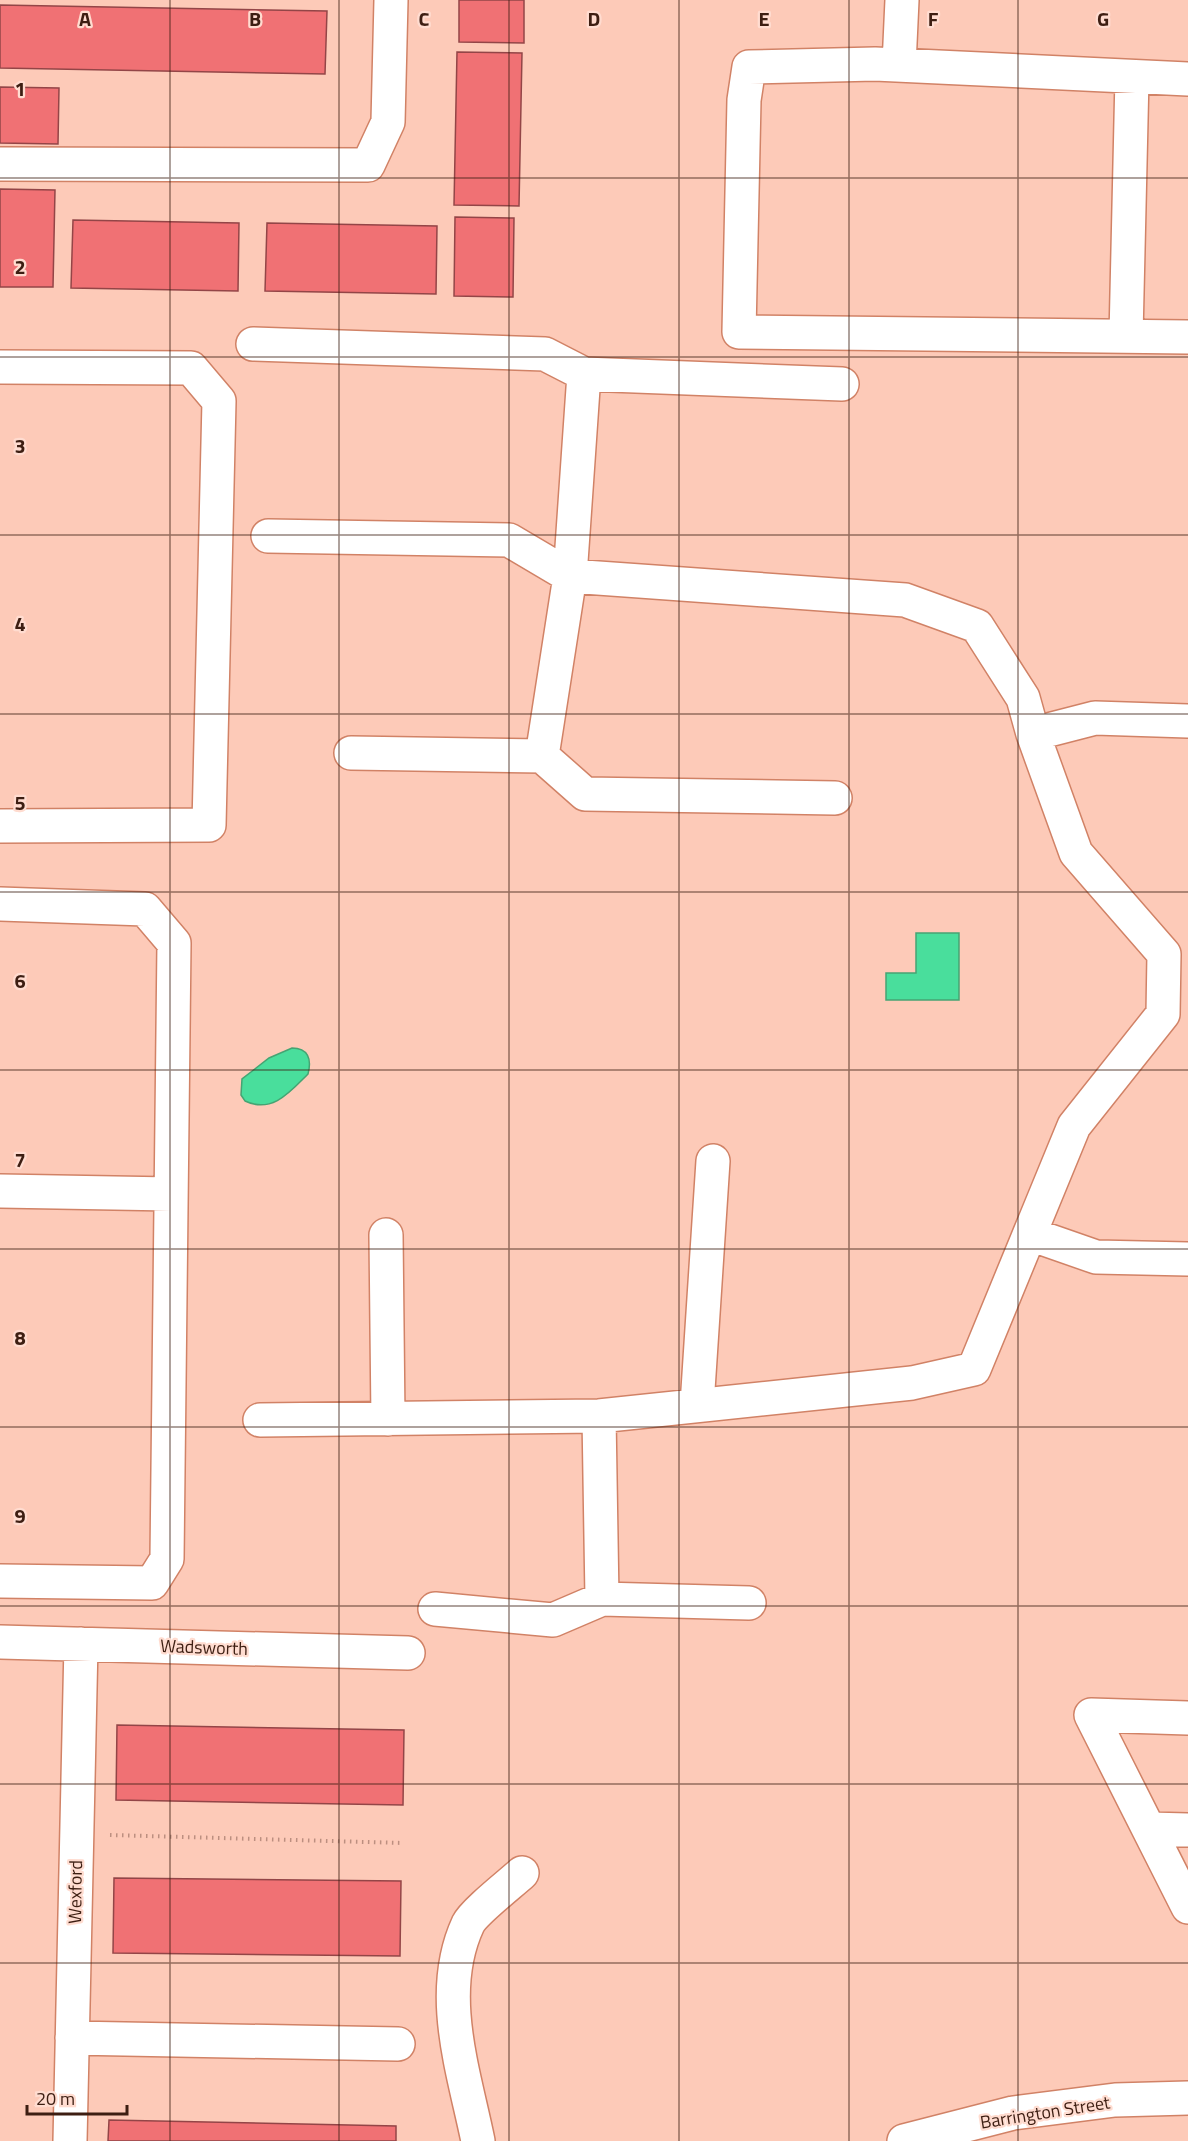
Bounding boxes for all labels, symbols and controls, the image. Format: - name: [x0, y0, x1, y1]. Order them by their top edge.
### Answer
- text: A: [79, 3, 91, 34]
- text: B: [249, 3, 261, 34]
- text: C: [419, 3, 430, 34]
- text: D: [588, 3, 600, 34]
- text: E: [758, 3, 770, 34]
- text: F: [928, 3, 939, 34]
- text: G: [1097, 3, 1109, 34]
- text: 1: [14, 73, 26, 104]
- text: 2: [14, 251, 26, 282]
- text: 3: [14, 430, 26, 461]
- text: 4: [14, 608, 26, 639]
- text: 5: [14, 787, 26, 818]
- text: 6: [14, 965, 26, 996]
- text: 7: [14, 1144, 26, 1175]
- text: 8: [14, 1322, 26, 1353]
- text: 9: [14, 1500, 26, 1531]
- street label: Wadsworth: [160, 1632, 248, 1662]
- street label: Wexford: [61, 1860, 89, 1924]
- scale bar: [27, 2078, 128, 2116]
- text: 20 m: [36, 2085, 75, 2112]
- street label: Barrington Street: [978, 2088, 1113, 2136]

